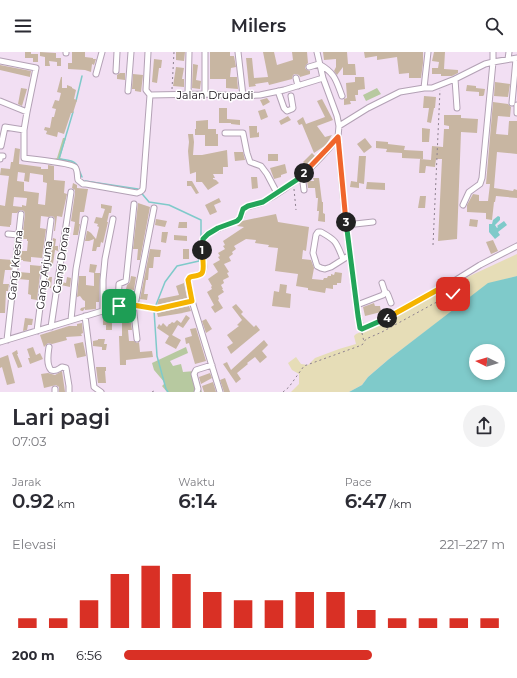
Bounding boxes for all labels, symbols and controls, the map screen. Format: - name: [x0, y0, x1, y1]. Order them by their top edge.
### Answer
- icon: menu: [12, 15, 34, 37]
- text: Milers: [231, 15, 286, 37]
- icon: search: [483, 15, 505, 37]
- street label: Jalan Drupadi: [176, 88, 254, 102]
- pin: 2: [294, 163, 314, 183]
- text: 2: [301, 166, 307, 180]
- pin: 3: [336, 212, 356, 232]
- text: 3: [343, 215, 349, 229]
- street label: Gang Drona: [49, 226, 73, 294]
- street label: Gang Kresna: [4, 229, 26, 301]
- street label: Gang Arjuna: [33, 240, 55, 310]
- pin: 1: [192, 240, 212, 260]
- text: 1: [200, 243, 204, 257]
- pin: [436, 277, 470, 311]
- icon: check: [442, 283, 464, 305]
- pin: [102, 289, 136, 323]
- icon: arrive: [108, 295, 130, 317]
- pin: 4: [377, 308, 397, 328]
- text: 4: [383, 311, 391, 325]
- north arrow: [469, 344, 505, 380]
- map controls: [469, 344, 505, 380]
- text: Lari pagi: [12, 404, 110, 431]
- button: share: [463, 405, 505, 447]
- text: 07:03: [12, 433, 46, 449]
- text: Jarak: [12, 475, 41, 489]
- text: Waktu: [178, 475, 215, 489]
- text: Pace: [345, 475, 372, 489]
- text: 0.92: [12, 489, 54, 513]
- text: 6:14: [178, 489, 217, 513]
- text: 6:47: [345, 489, 387, 513]
- text: km: [54, 497, 75, 511]
- text: /km: [387, 497, 412, 511]
- text: Elevasi: [12, 536, 56, 552]
- text: 221–227 m: [440, 536, 505, 552]
- text: 200 m: [12, 647, 55, 663]
- text: 6:56: [76, 647, 102, 663]

